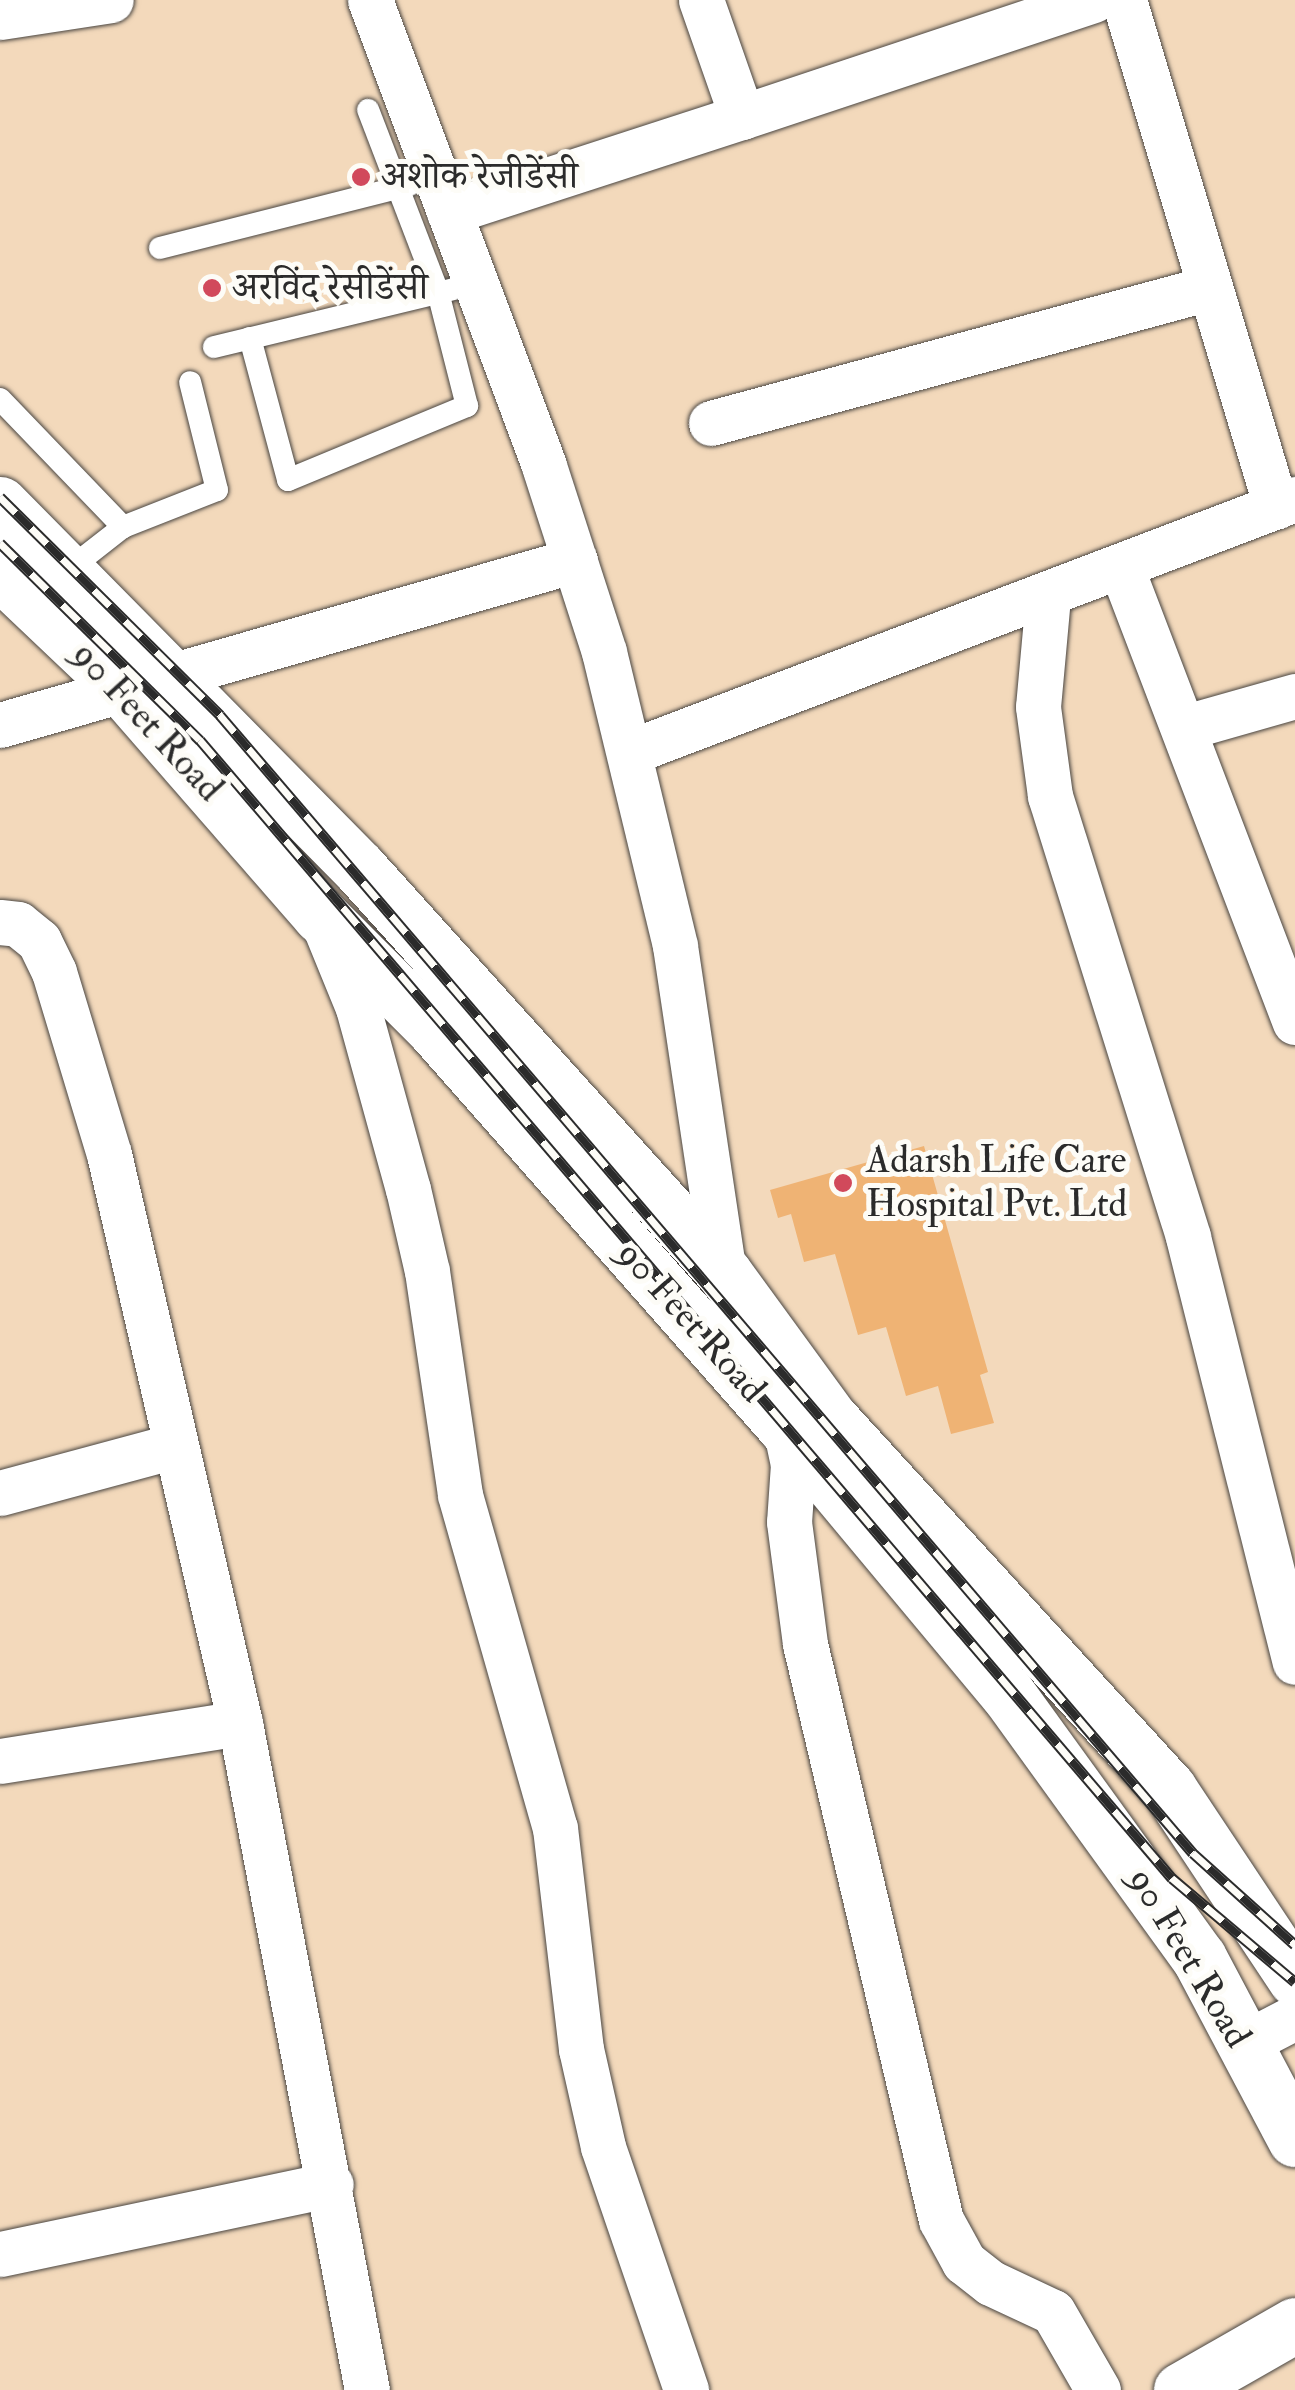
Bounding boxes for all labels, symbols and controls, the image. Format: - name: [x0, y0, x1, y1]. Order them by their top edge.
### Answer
- place label: अशोक रेजीडेंसी: [381, 154, 578, 200]
- marker: अशोक रेजीडेंसी: [350, 166, 372, 188]
- place label: अरविंद रेसीडेंसी: [232, 265, 428, 311]
- marker: अरविंद रेसीडेंसी: [201, 277, 223, 299]
- street label: 90 Feet Road: [62, 633, 232, 811]
- place label: Adarsh Life Care Hospital Pvt. Ltd: [866, 1138, 1127, 1228]
- marker: Adarsh Life Care Hospital Pvt. Ltd: [830, 1170, 856, 1196]
- street label: 90 Feet Road: [607, 1232, 775, 1412]
- street label: 90 Feet Road: [1118, 1860, 1260, 2056]

